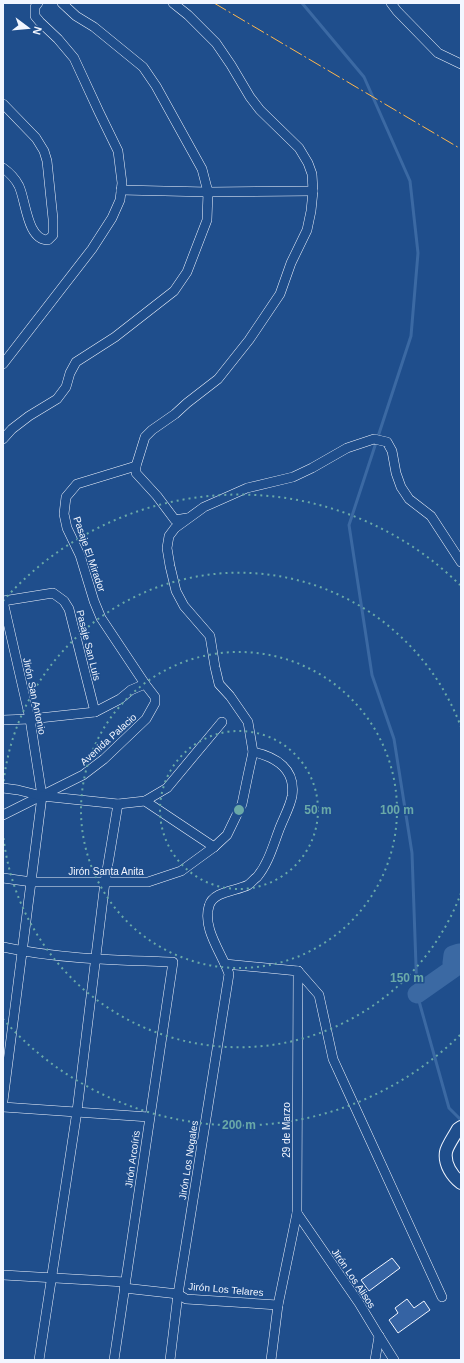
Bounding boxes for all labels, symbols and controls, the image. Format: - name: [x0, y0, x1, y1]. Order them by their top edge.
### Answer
- north arrow: [8, 8, 48, 48]
- text: N: [31, 25, 44, 36]
- street label: Pasaje El Mirador: [71, 515, 108, 594]
- street label: Pasaje San Luis: [74, 609, 103, 682]
- street label: Jirón San Antonio: [21, 657, 48, 736]
- street label: Avenida Palacio: [78, 711, 139, 767]
- centre of rings: [232, 803, 246, 817]
- text: 50 m: [304, 803, 332, 817]
- text: 100 m: [380, 803, 414, 817]
- street label: Jirón Santa Anita: [68, 866, 144, 877]
- text: 150 m: [390, 971, 424, 985]
- street label: 29 de Marzo: [281, 1102, 292, 1158]
- text: 200 m: [222, 1118, 256, 1132]
- street label: Jirón Los Nogales: [177, 1120, 200, 1200]
- street label: Jirón Arcoíris: [123, 1130, 142, 1188]
- street label: Jirón Los Alisos: [330, 1246, 378, 1310]
- street label: Jirón Los Telares: [188, 1281, 264, 1298]

